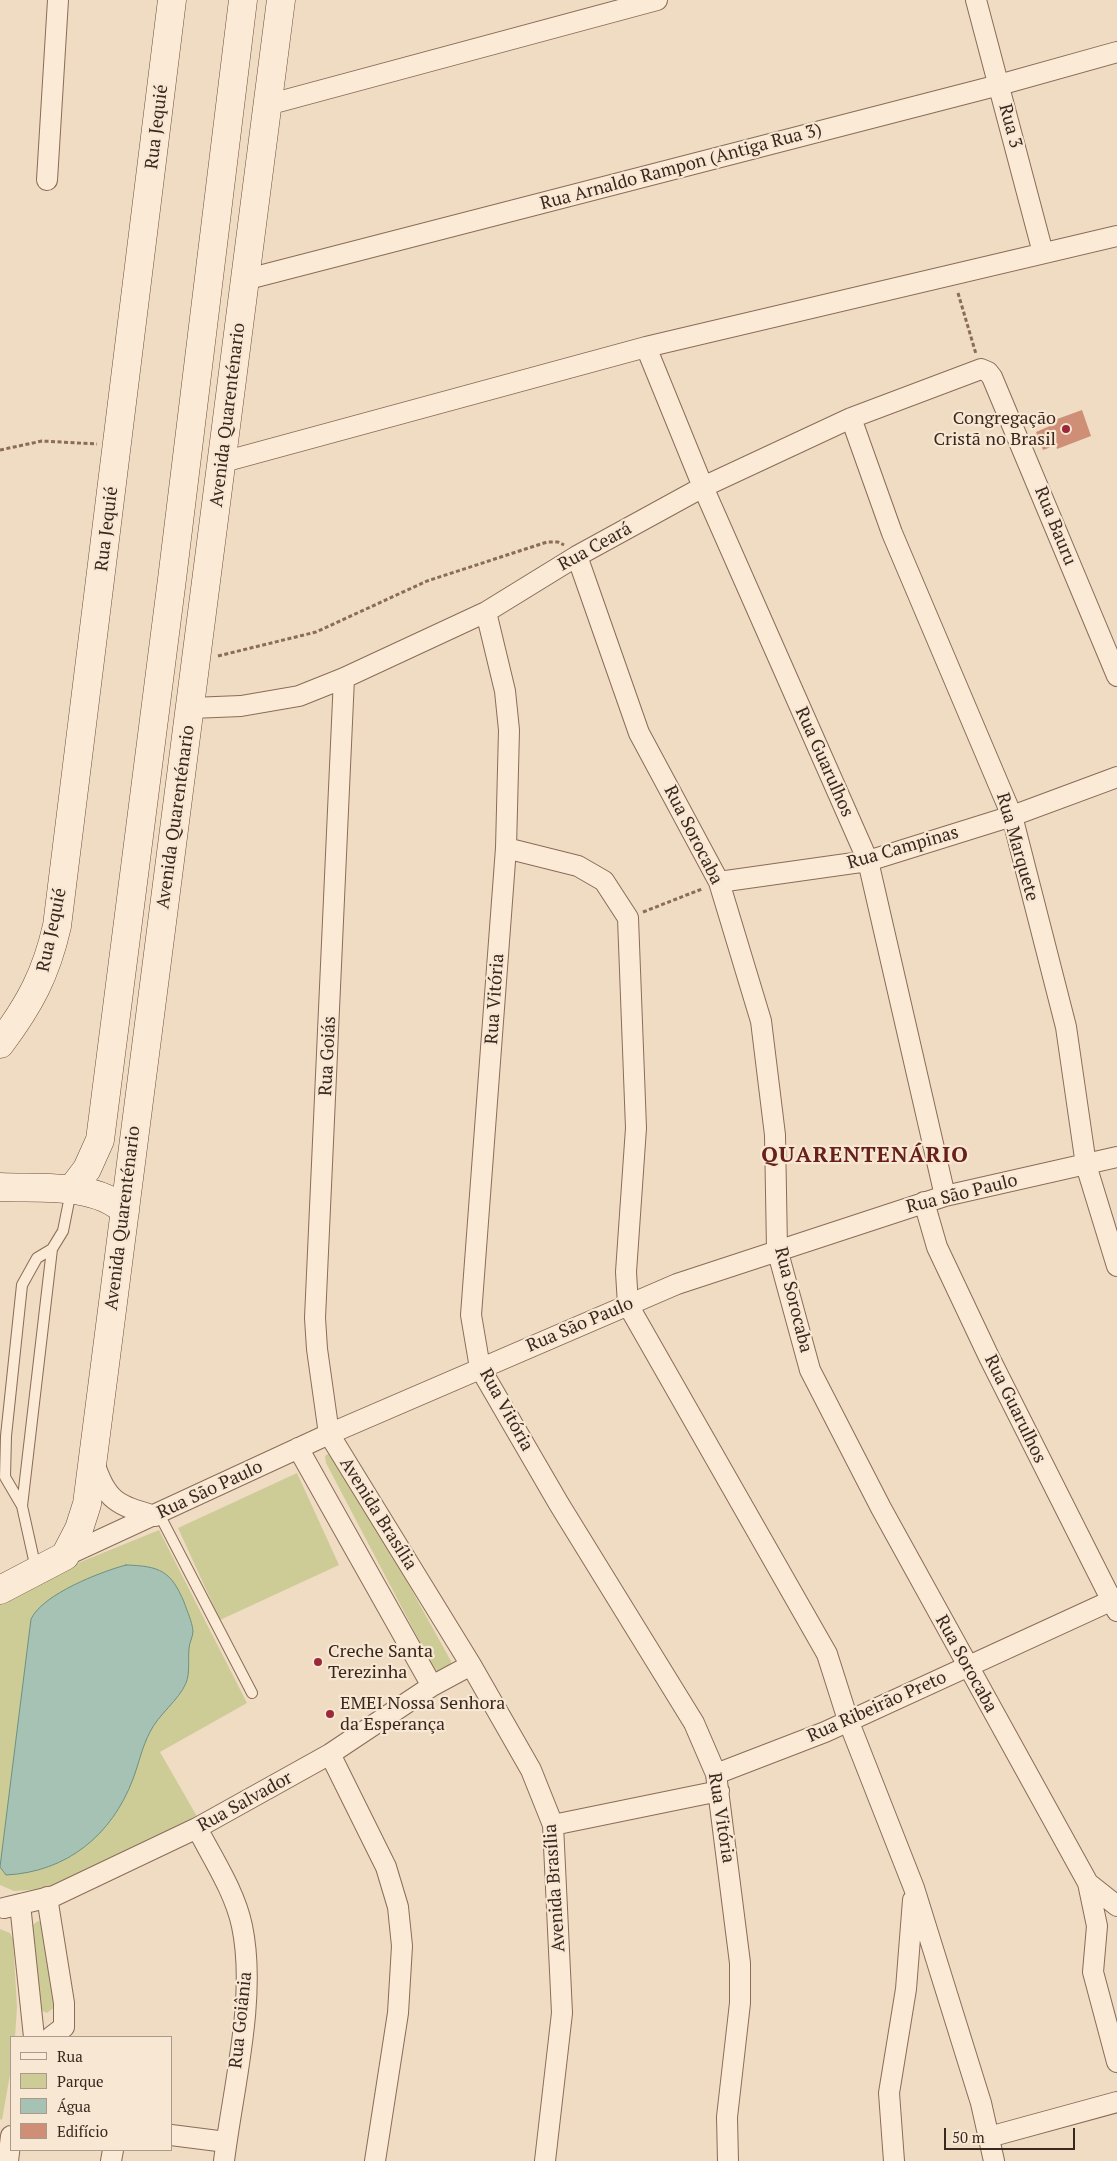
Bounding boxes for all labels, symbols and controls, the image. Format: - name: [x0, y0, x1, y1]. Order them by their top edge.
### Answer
- street label: Rua Jequié: [141, 83, 173, 171]
- street label: Rua 3: [994, 102, 1026, 150]
- street label: Rua Arnaldo Rampon (Antiga Rua 3): [538, 119, 824, 215]
- street label: Avenida Quarenténario: [206, 322, 250, 508]
- place label: Congregação Cristã no Brasil: [933, 408, 1056, 450]
- marker: Congregação Cristã no Brasil: [1060, 423, 1072, 435]
- street label: Rua Bauru: [1029, 483, 1081, 569]
- street label: Rua Jequié: [91, 485, 123, 573]
- street label: Rua Ceará: [555, 518, 635, 576]
- street label: Rua Guarulhos: [790, 704, 858, 820]
- street label: Avenida Quarenténario: [152, 724, 200, 910]
- street label: Rua Sorocaba: [659, 782, 727, 888]
- street label: Rua Marquete: [991, 790, 1043, 904]
- street label: Rua Campinas: [845, 822, 961, 874]
- street label: Rua Jequié: [33, 886, 71, 974]
- street label: Rua Vitória: [481, 953, 509, 1045]
- street label: Rua Goiás: [315, 1016, 341, 1096]
- street label: Avenida Quarenténario: [101, 1125, 145, 1311]
- district label: QUARENTENÁRIO: [760, 1143, 970, 1169]
- street label: Rua São Paulo: [904, 1170, 1020, 1218]
- street label: Rua Sorocaba: [769, 1245, 817, 1355]
- street label: Rua São Paulo: [523, 1293, 637, 1357]
- street label: Rua Guarulhos: [979, 1351, 1051, 1467]
- street label: Rua Vitória: [474, 1365, 538, 1455]
- street label: Avenida Brasília: [335, 1454, 421, 1574]
- street label: Rua São Paulo: [154, 1456, 266, 1524]
- street label: Rua Sorocaba: [930, 1611, 1002, 1717]
- place label: Creche Santa Terezinha: [328, 1641, 433, 1684]
- marker: Creche Santa Terezinha: [312, 1656, 324, 1668]
- street label: Rua Ribeirão Preto: [804, 1667, 950, 1747]
- place label: EMEI Nossa Senhora da Esperança: [340, 1693, 505, 1736]
- marker: EMEI Nossa Senhora da Esperança: [324, 1708, 336, 1720]
- street label: Rua Salvador: [194, 1767, 296, 1837]
- street label: Rua Vitória: [703, 1771, 739, 1865]
- street label: Avenida Brasília: [540, 1823, 570, 1953]
- street label: Rua Goiânia: [225, 1970, 257, 2070]
- legend: [10, 2036, 172, 2151]
- text: Rua: [57, 2046, 83, 2066]
- text: Parque: [57, 2071, 104, 2091]
- text: Água: [57, 2096, 91, 2116]
- scale bar: [947, 2118, 1078, 2150]
- text: Edifício: [57, 2121, 108, 2141]
- text: 50 m: [952, 2127, 985, 2147]

